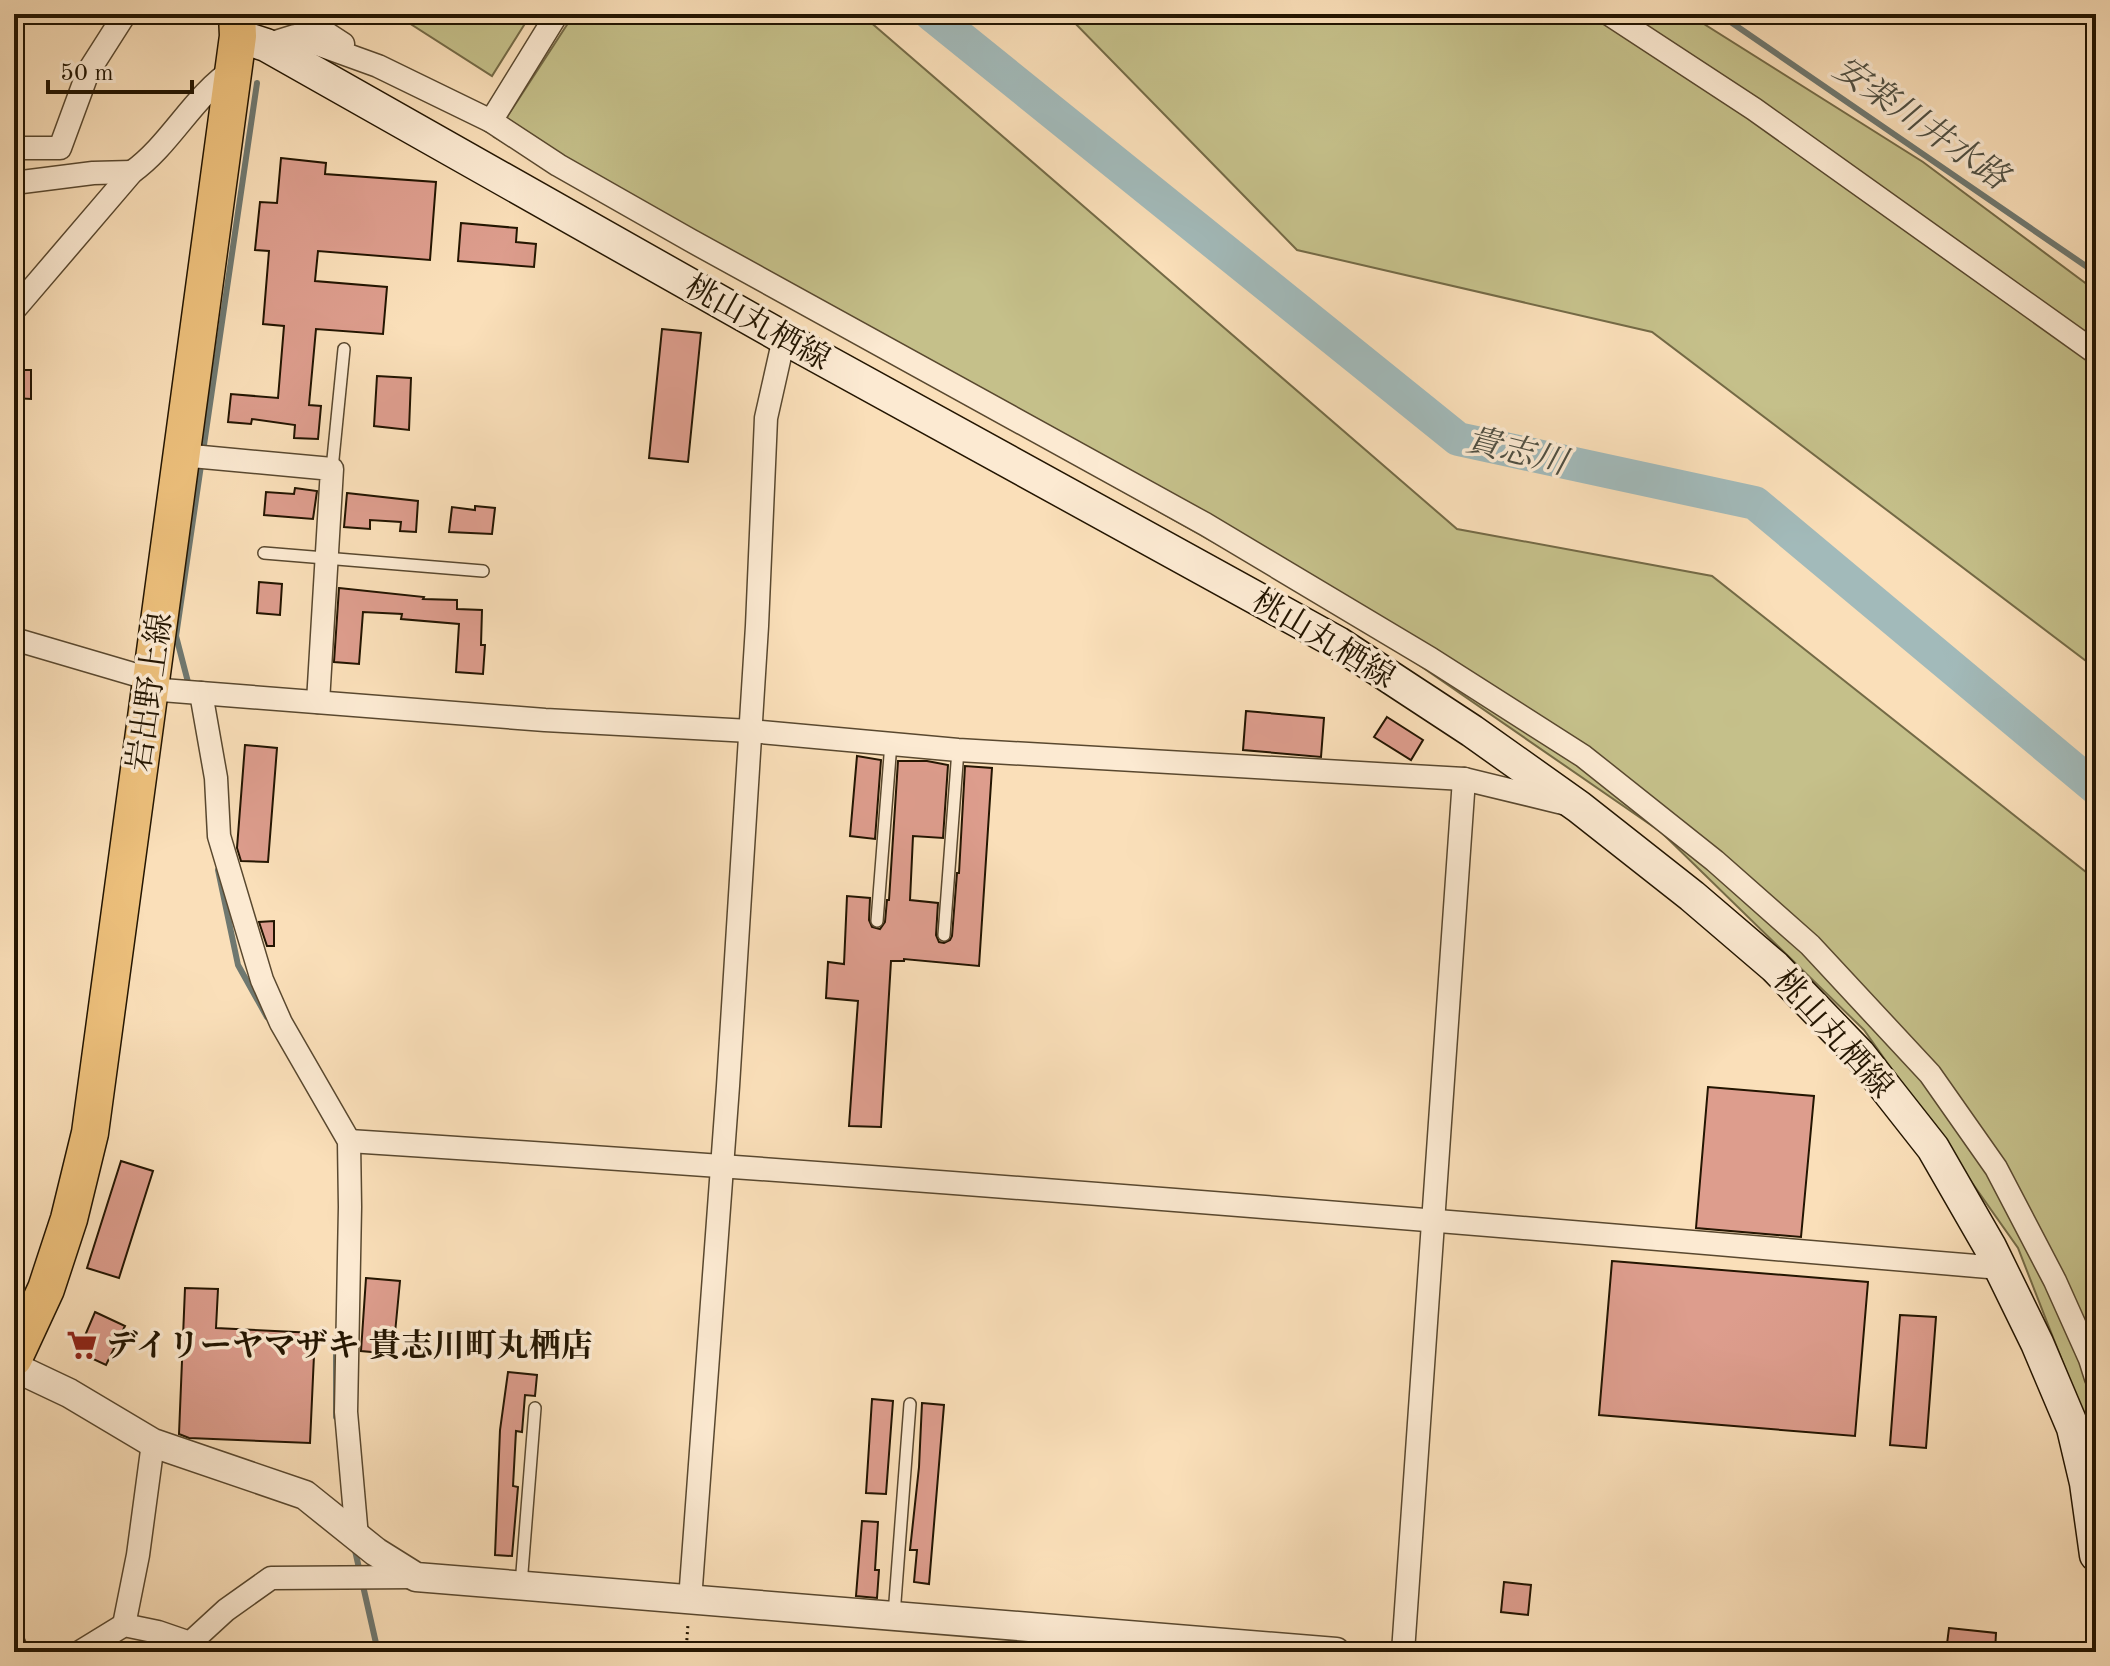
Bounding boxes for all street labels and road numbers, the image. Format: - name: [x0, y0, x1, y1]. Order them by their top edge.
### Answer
- street label: 桃山丸栖線: [679, 269, 836, 377]
- street label: 桃山丸栖線: [1246, 583, 1401, 695]
- street label: 岩出野上線: [122, 611, 179, 774]
- street label: 桃山丸栖線: [1766, 963, 1899, 1105]

